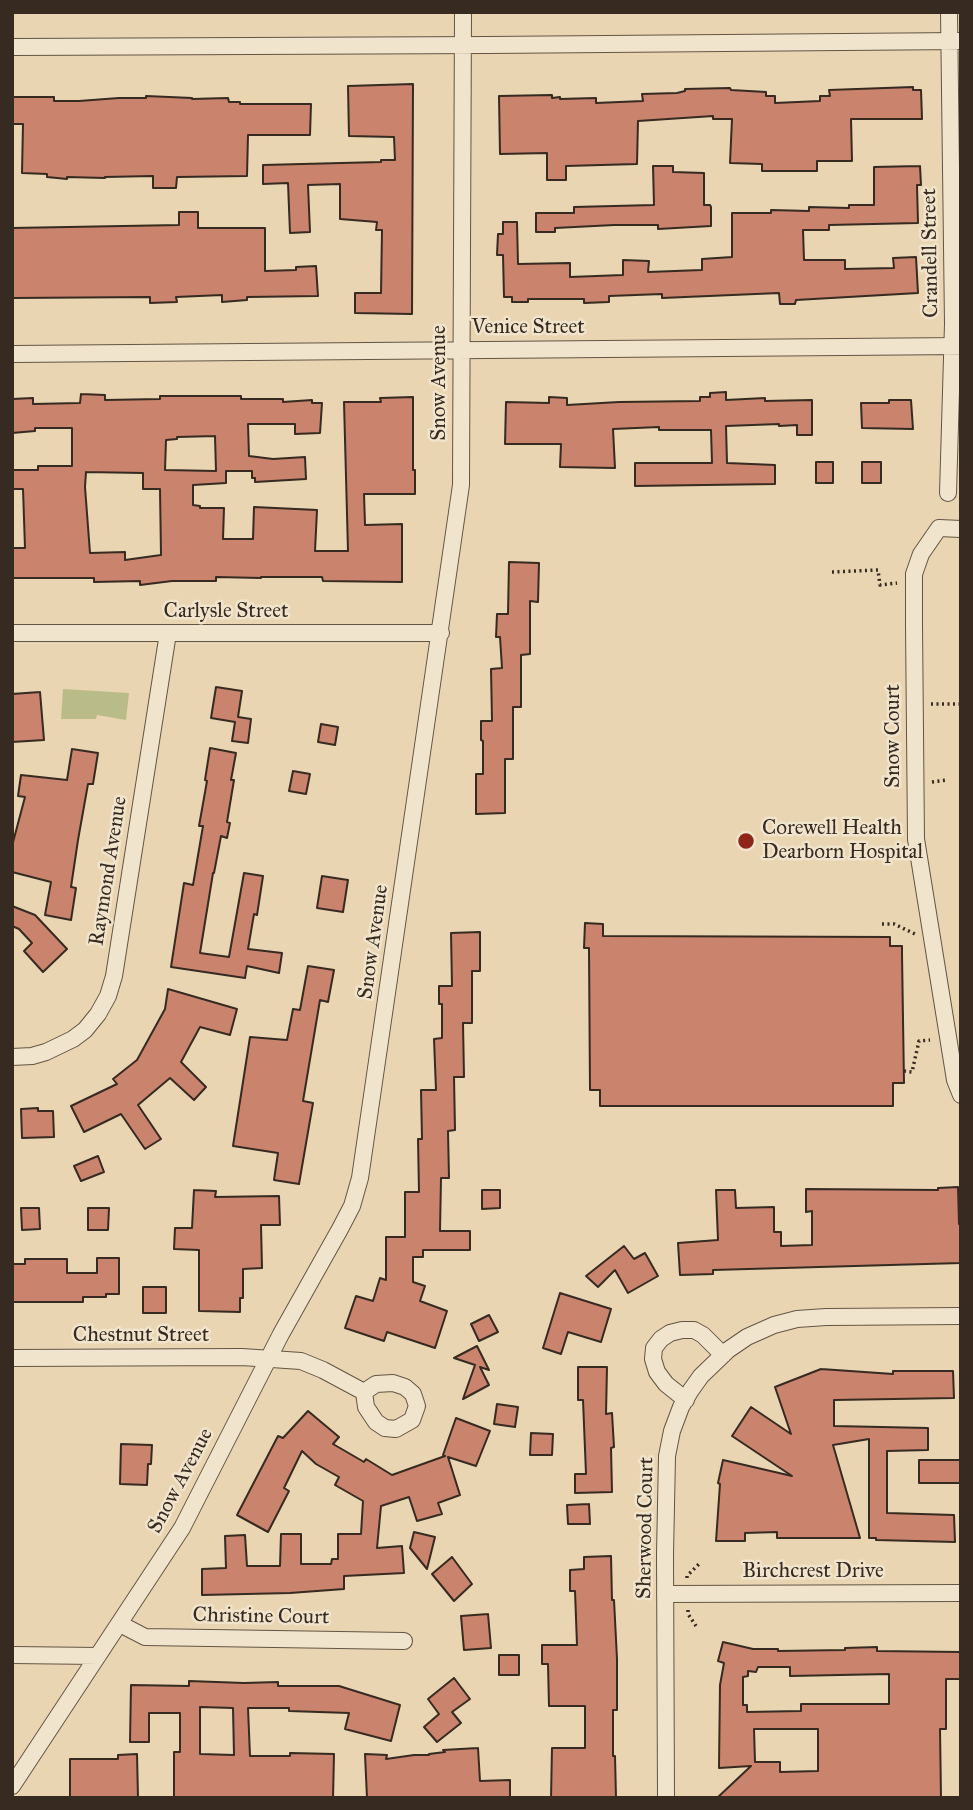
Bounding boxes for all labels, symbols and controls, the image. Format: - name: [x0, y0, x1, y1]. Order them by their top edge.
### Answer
- street label: Crandell Street: [917, 188, 945, 318]
- street label: Venice Street: [471, 315, 585, 341]
- street label: Snow Avenue: [427, 325, 453, 441]
- street label: Carlysle Street: [164, 599, 288, 625]
- street label: Snow Court: [881, 684, 907, 788]
- street label: Raymond Avenue: [85, 794, 133, 948]
- place label: Corewell Health Dearborn Hospital: [762, 816, 923, 866]
- marker: Corewell Health Dearborn Hospital: [736, 831, 756, 851]
- street label: Snow Avenue: [353, 883, 395, 1001]
- street label: Chestnut Street: [73, 1323, 209, 1349]
- street label: Snow Avenue: [143, 1424, 219, 1538]
- street label: Sherwood Court: [632, 1457, 660, 1599]
- street label: Birchcrest Drive: [742, 1559, 884, 1585]
- street label: Christine Court: [192, 1603, 330, 1631]

